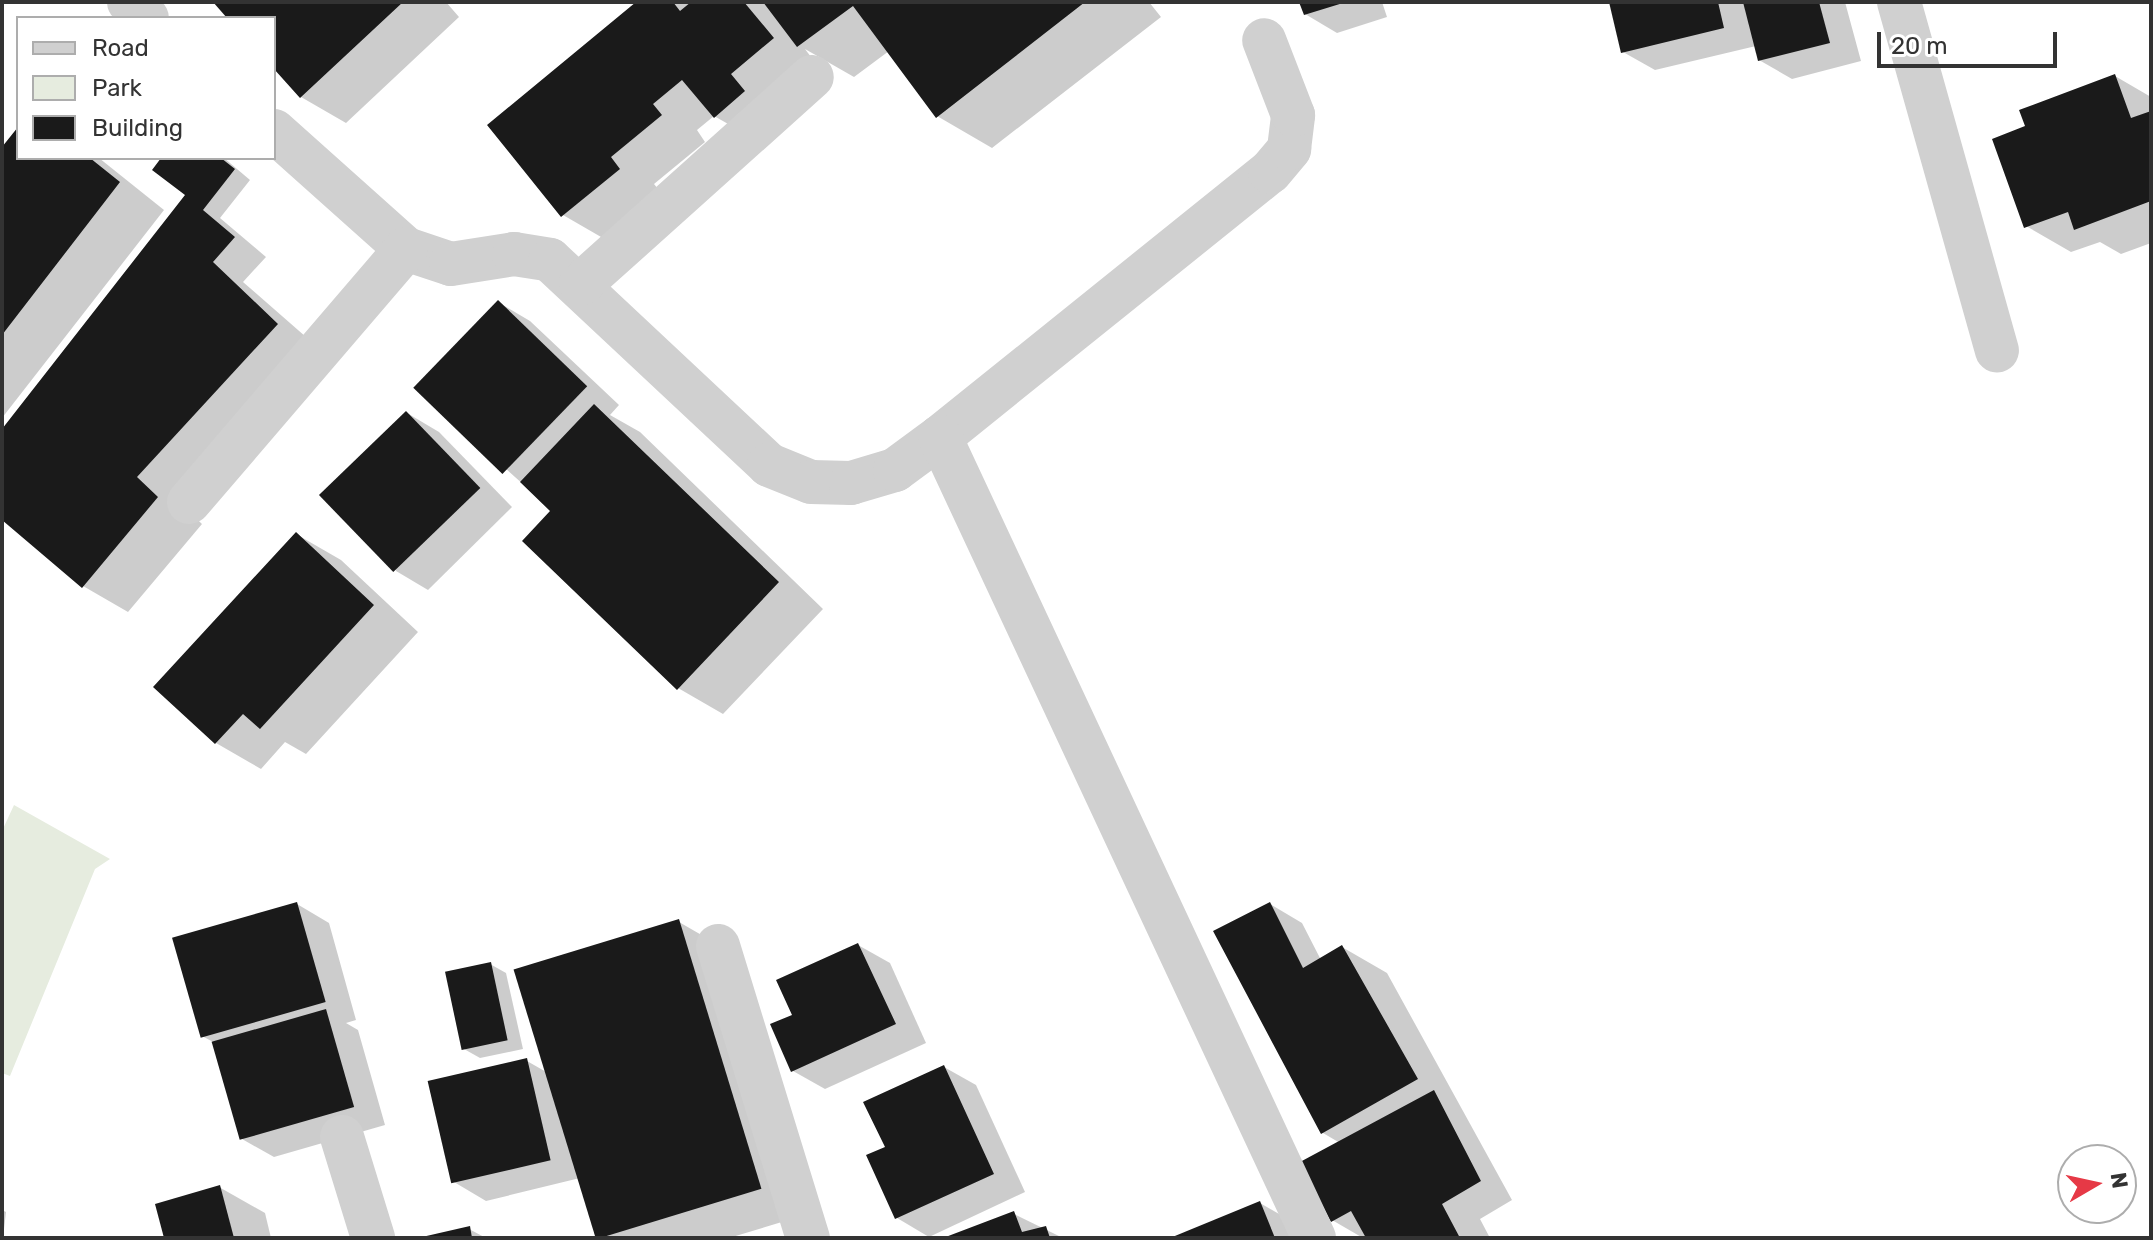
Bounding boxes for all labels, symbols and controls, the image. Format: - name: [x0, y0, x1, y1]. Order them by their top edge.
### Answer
- legend: [16, 16, 276, 160]
- scale bar: [1881, 16, 2061, 66]
- text: 20 m: [1891, 32, 1948, 60]
- text: Road: [92, 34, 149, 62]
- text: Park: [92, 74, 142, 102]
- text: Building: [92, 114, 183, 142]
- north arrow: [2057, 1144, 2137, 1224]
- text: N: [2105, 1171, 2134, 1190]

